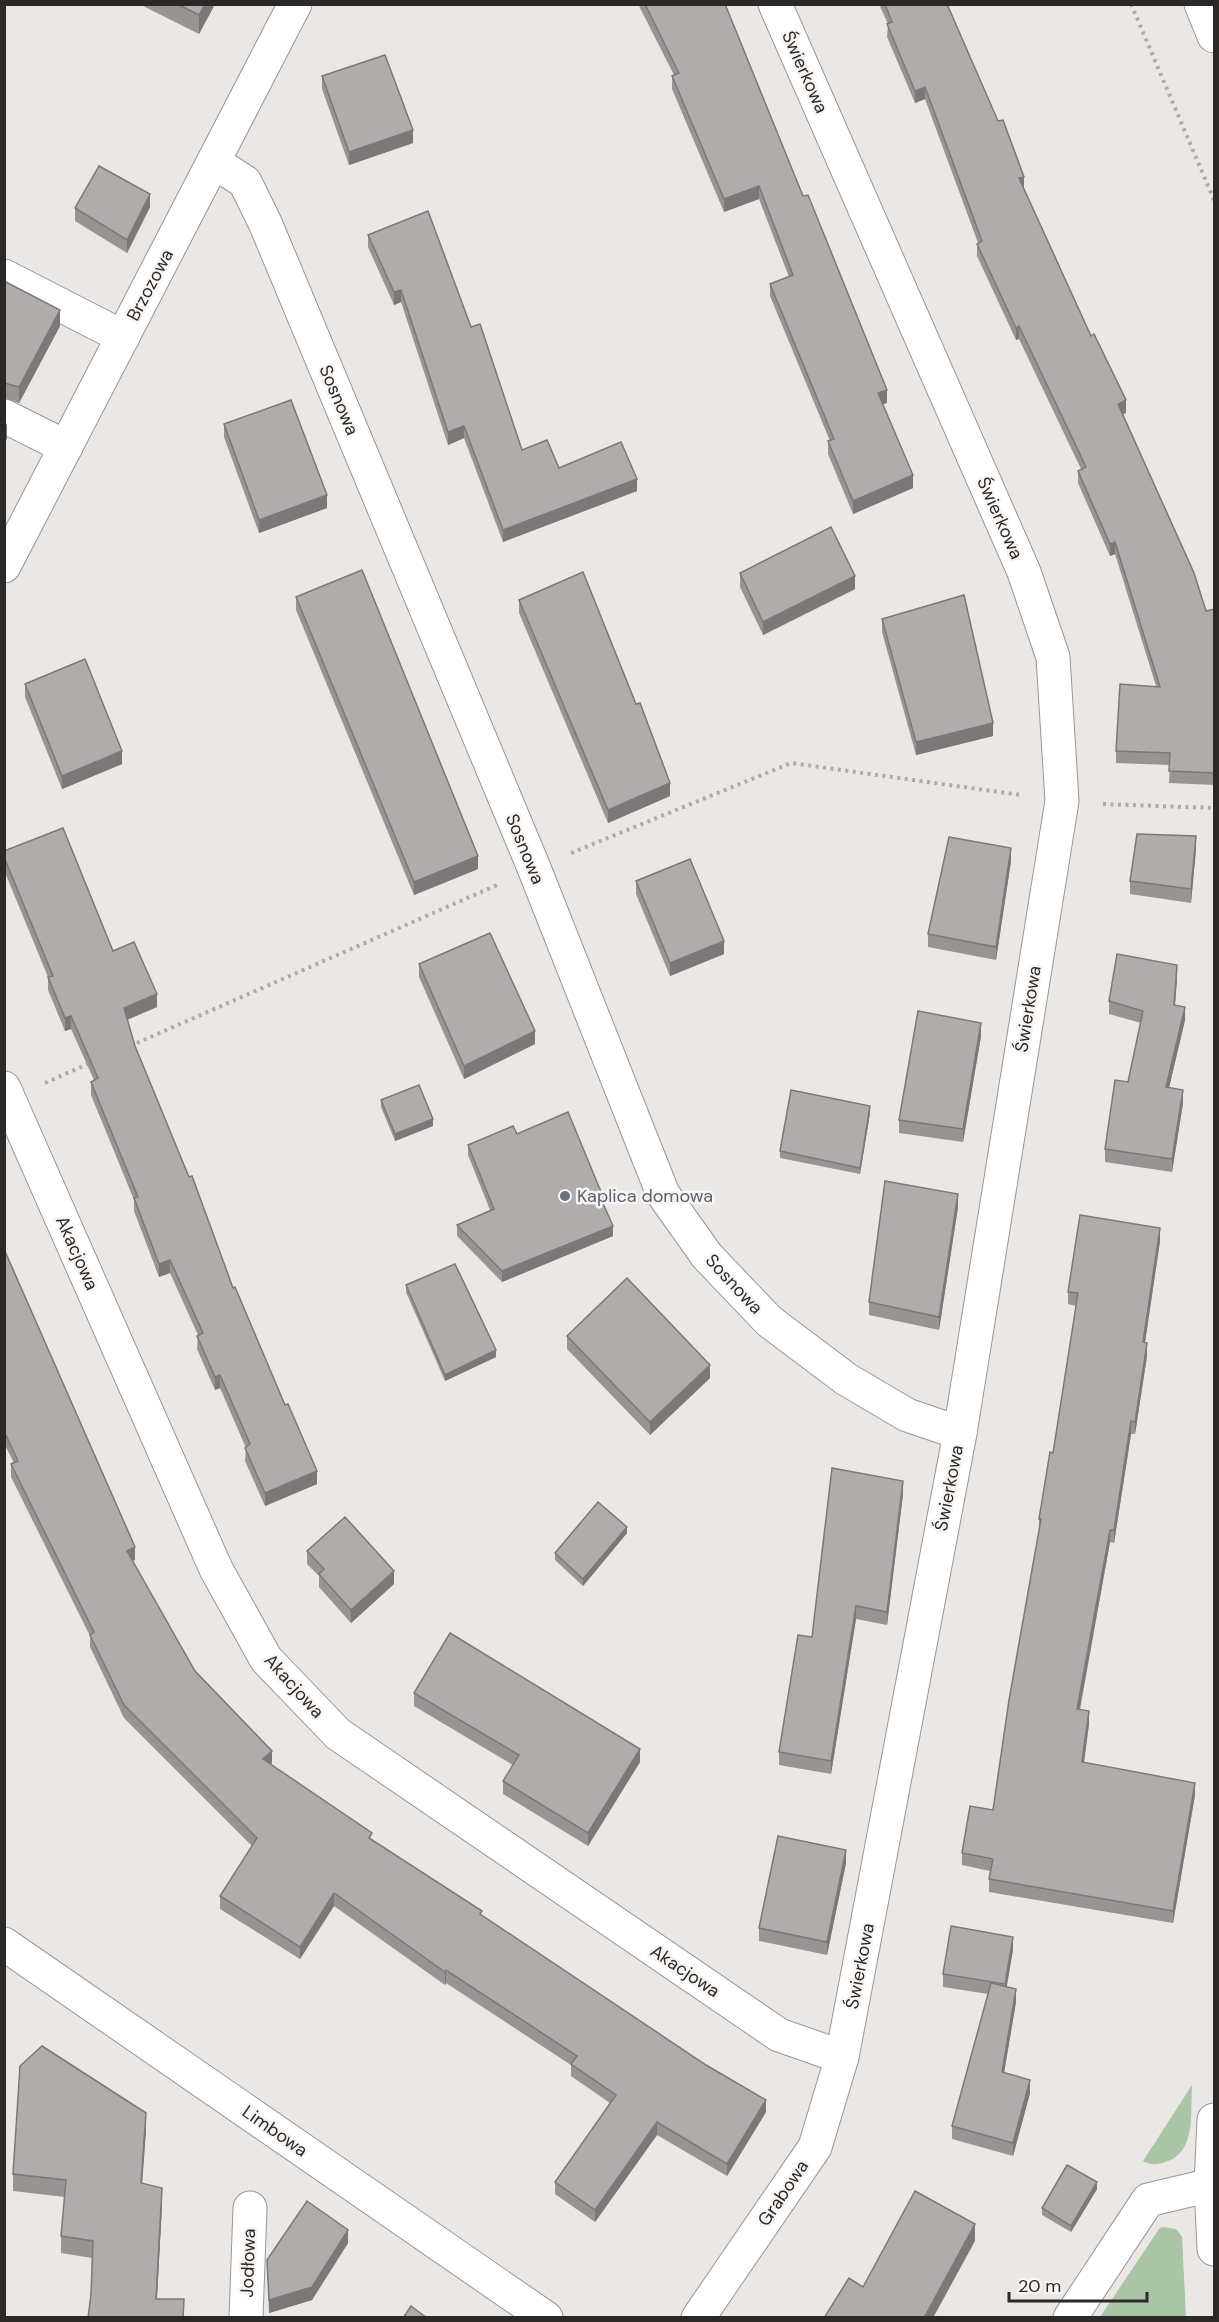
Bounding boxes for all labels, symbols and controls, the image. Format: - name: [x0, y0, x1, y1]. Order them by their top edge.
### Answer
- street label: Świerkowa: [776, 27, 834, 117]
- street label: Brzozowa: [121, 245, 179, 325]
- street label: Sosnowa: [313, 361, 365, 439]
- street label: Świerkowa: [971, 473, 1029, 563]
- street label: Sosnowa: [500, 810, 550, 888]
- street label: Świerkowa: [1009, 964, 1047, 1054]
- place label: Kaplica domowa: [577, 1184, 713, 1208]
- marker: Kaplica domowa: [558, 1189, 572, 1203]
- street label: Akacjowa: [50, 1212, 104, 1294]
- street label: Sosnowa: [700, 1249, 768, 1319]
- street label: Świerkowa: [929, 1443, 969, 1533]
- street label: Akacjowa: [259, 1649, 329, 1723]
- street label: Świerkowa: [840, 1921, 880, 2011]
- street label: Akacjowa: [646, 1939, 724, 2003]
- street label: Limbowa: [238, 2100, 312, 2162]
- street label: Grabowa: [752, 2155, 814, 2231]
- street label: Jodłowa: [235, 2228, 261, 2298]
- scale bar: [1009, 2265, 1147, 2303]
- text: 20 m: [1018, 2274, 1061, 2298]

